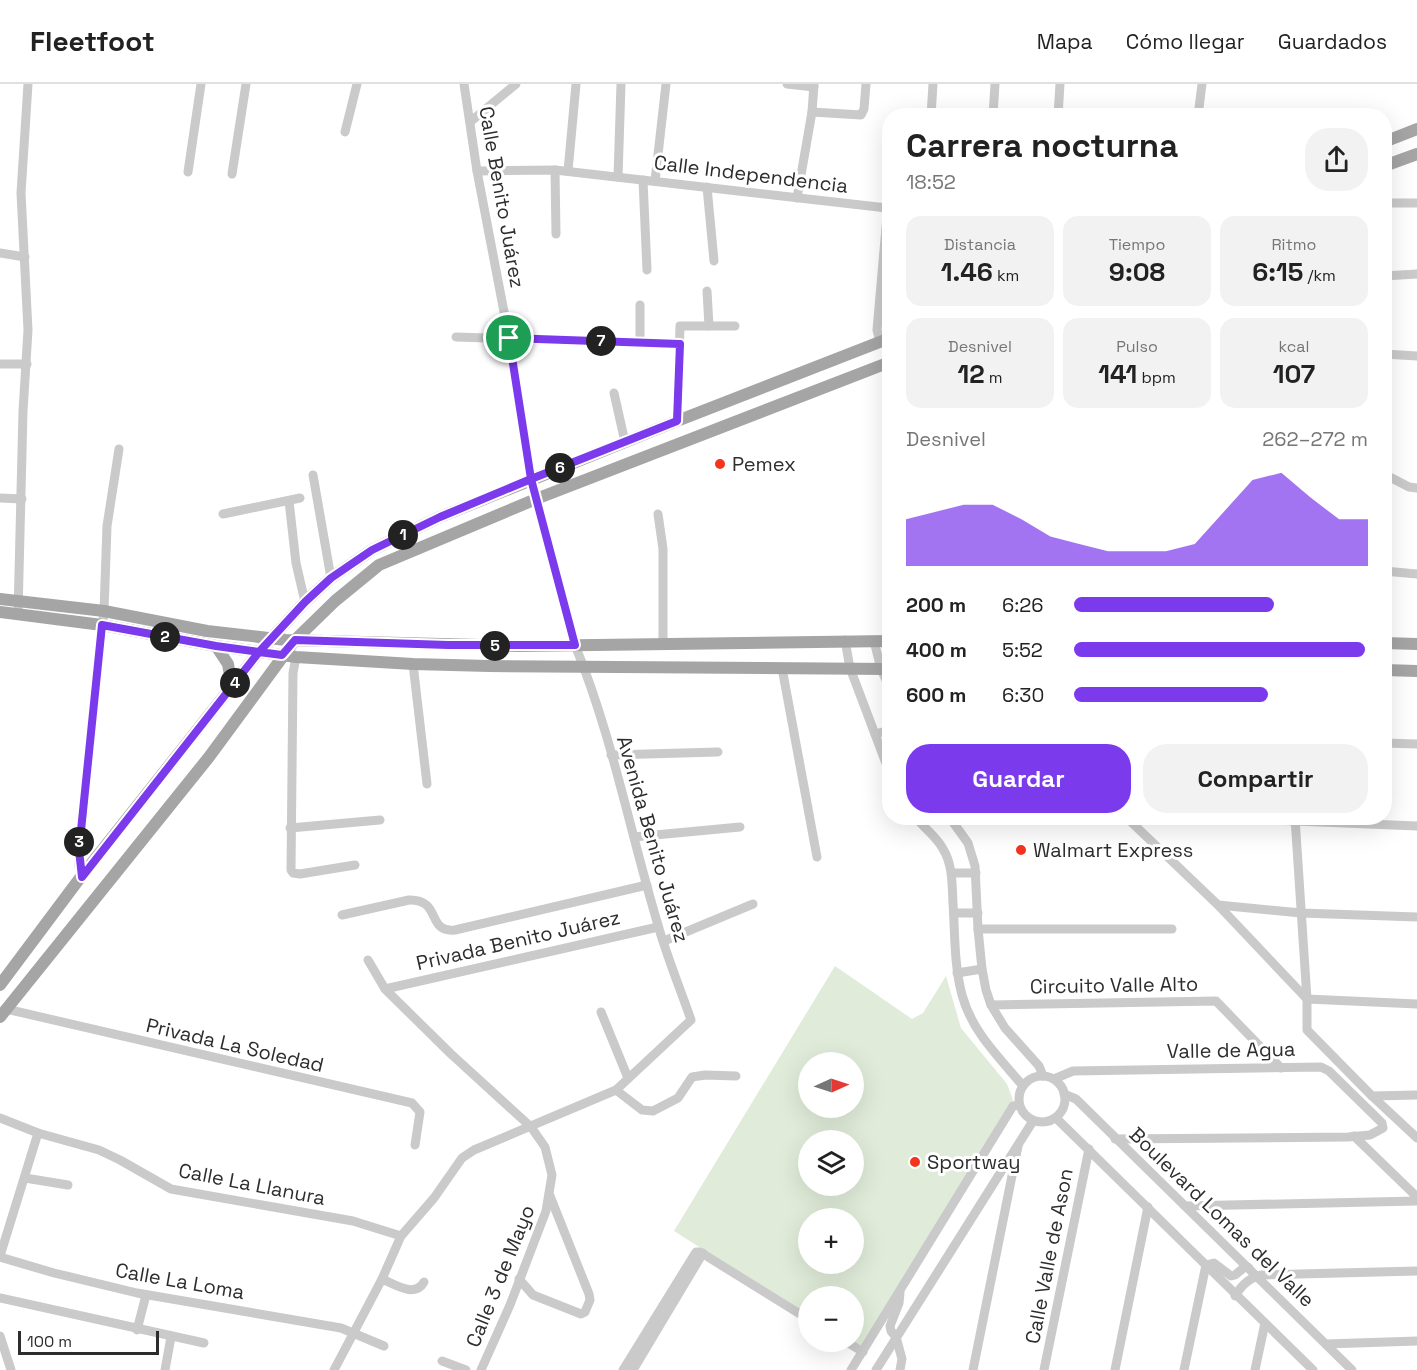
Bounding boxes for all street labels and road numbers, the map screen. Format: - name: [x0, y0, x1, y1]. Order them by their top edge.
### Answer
- street label: Calle Benito Juárez: [473, 104, 531, 290]
- street label: Calle Independencia: [652, 149, 850, 199]
- street label: Avenida Benito Juárez: [611, 733, 695, 945]
- street label: Privada Benito Juárez: [414, 904, 622, 976]
- street label: Circuito Valle Alto: [1030, 971, 1198, 999]
- street label: Privada La Soledad: [144, 1012, 326, 1078]
- street label: Valle de Agua: [1166, 1036, 1296, 1064]
- street label: Boulevard Lomas del Valle: [1124, 1121, 1320, 1313]
- street label: Calle La Llanura: [176, 1157, 328, 1211]
- street label: Calle Valle de Ason: [1019, 1166, 1079, 1346]
- street label: Calle 3 de Mayo: [460, 1201, 540, 1351]
- street label: Calle La Loma: [113, 1257, 247, 1305]

